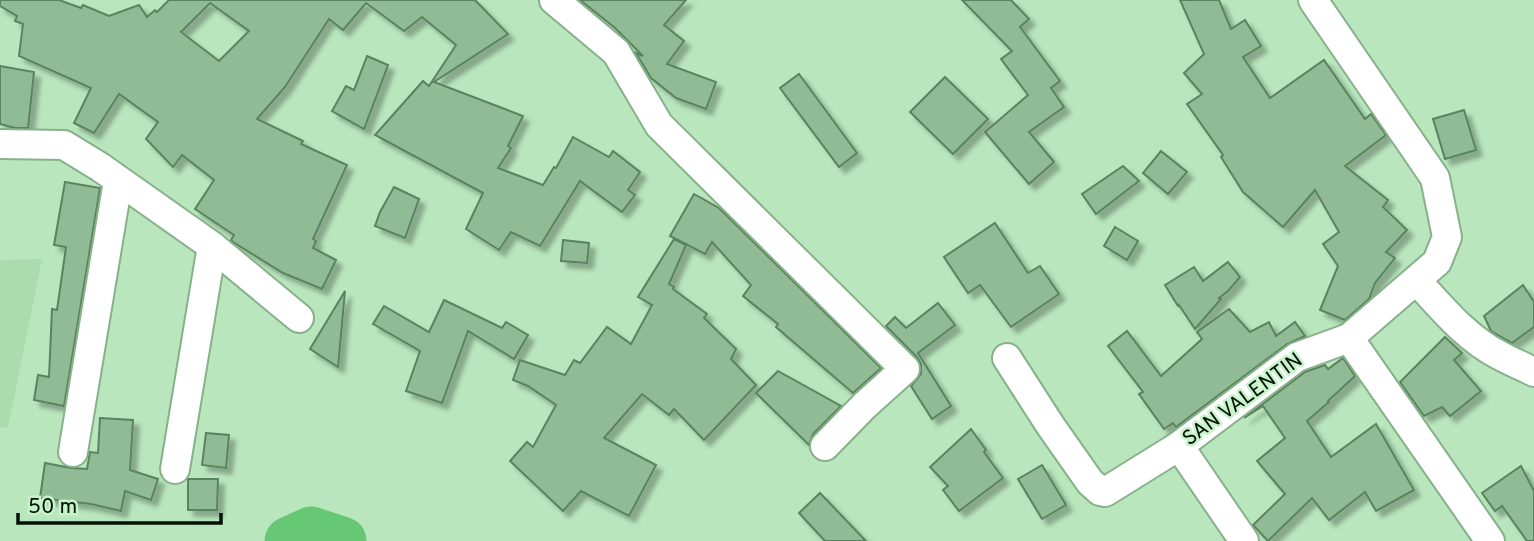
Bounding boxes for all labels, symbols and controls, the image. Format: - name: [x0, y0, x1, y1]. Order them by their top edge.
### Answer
- street label: SAN VALENTIN: [1178, 347, 1308, 453]
- scale bar: [18, 482, 220, 526]
- text: 50 m: [28, 494, 77, 521]

